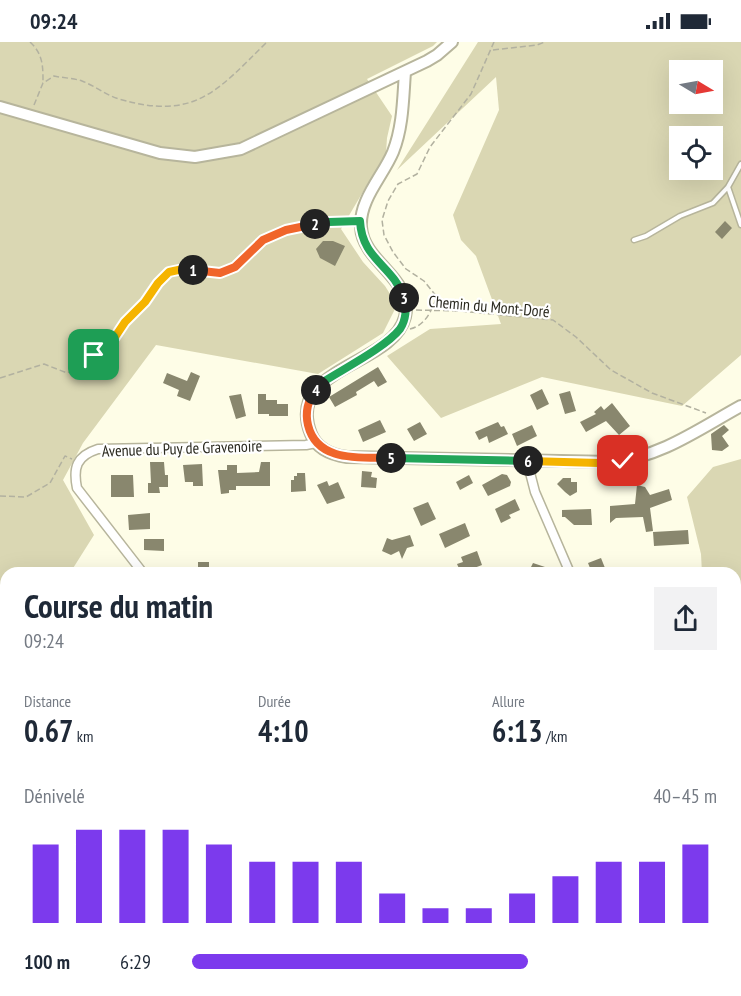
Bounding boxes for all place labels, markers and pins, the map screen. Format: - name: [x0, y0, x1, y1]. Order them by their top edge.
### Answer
- pin: 2: [300, 209, 330, 239]
- pin: 1: [178, 255, 208, 285]
- pin: 3: [389, 283, 419, 313]
- pin: [68, 329, 119, 380]
- pin: 4: [301, 375, 331, 405]
- pin: [597, 435, 648, 486]
- pin: 5: [376, 443, 406, 473]
- pin: 6: [513, 446, 543, 476]

